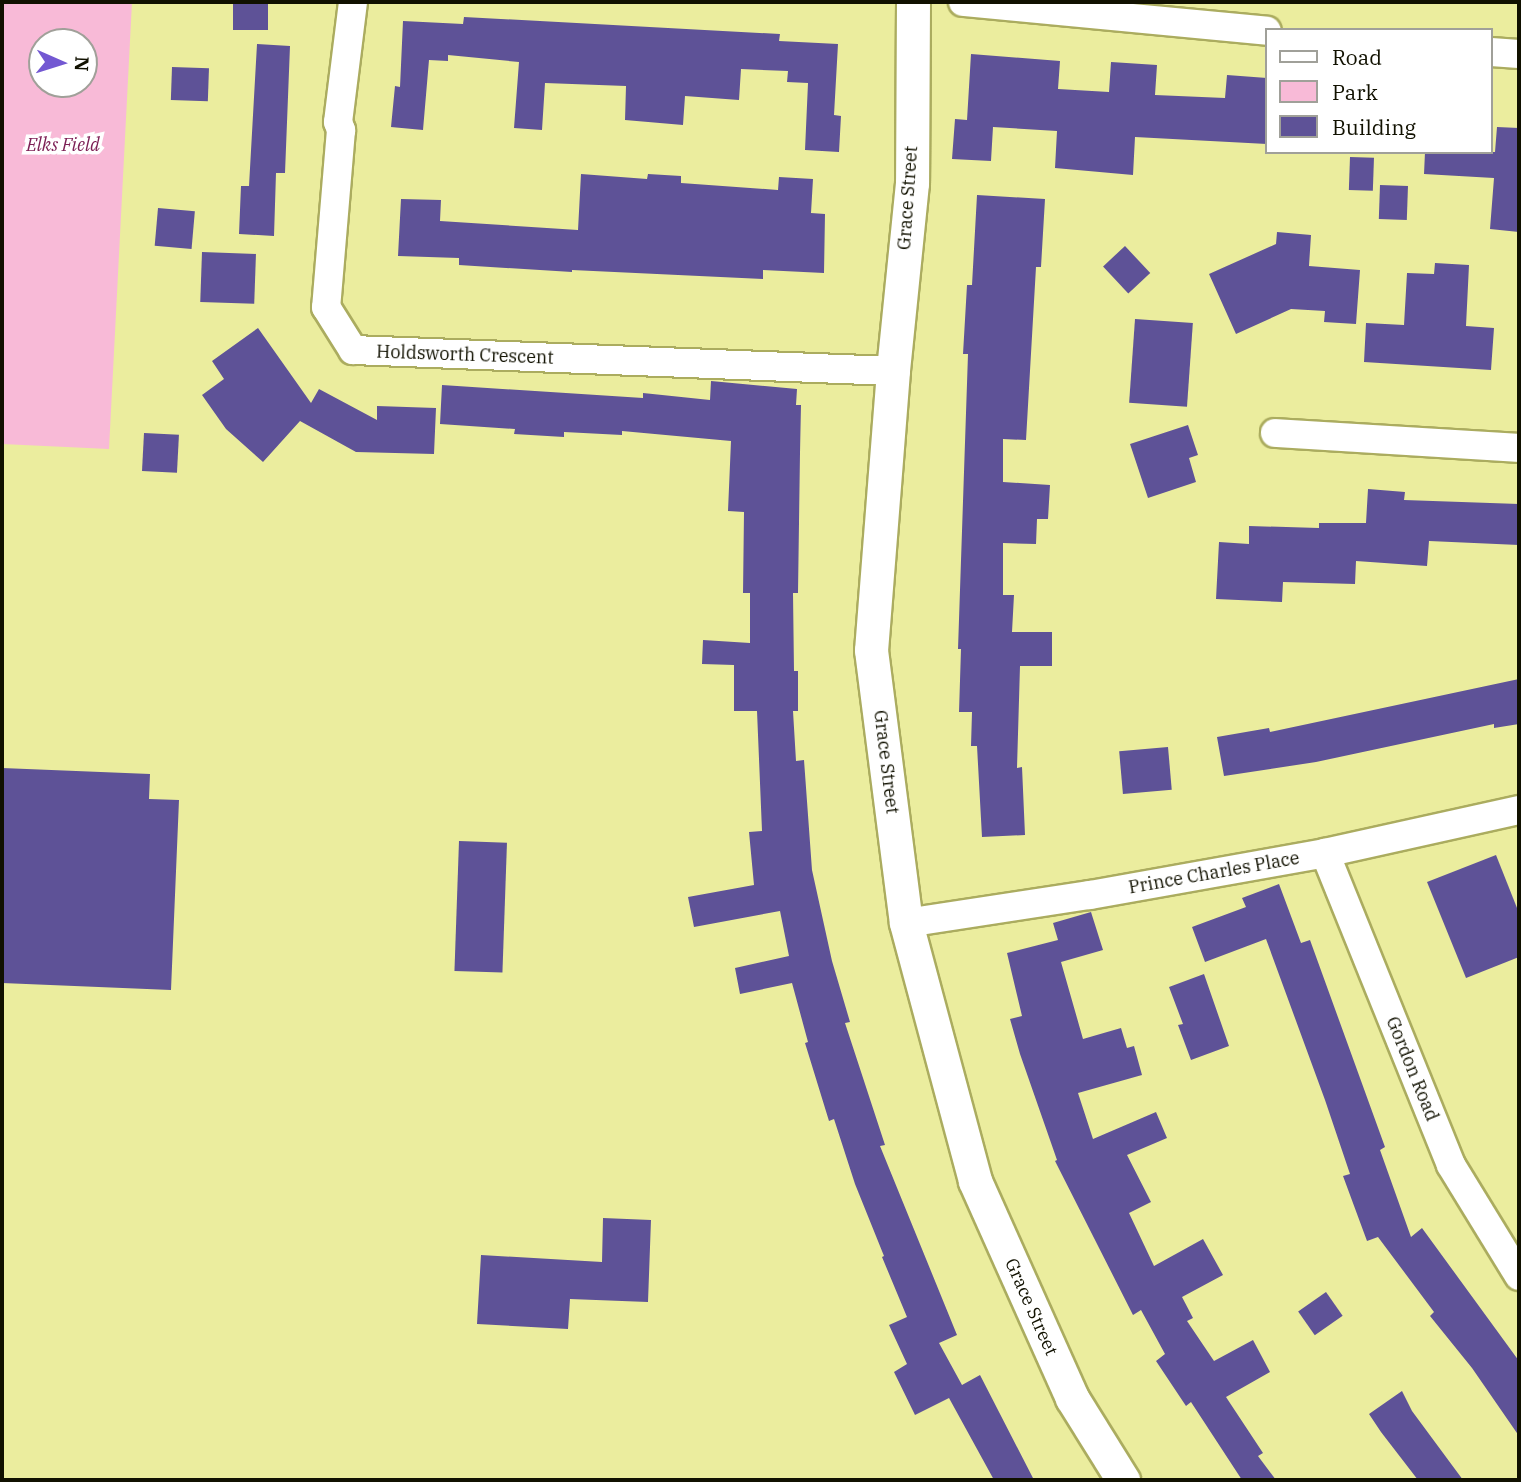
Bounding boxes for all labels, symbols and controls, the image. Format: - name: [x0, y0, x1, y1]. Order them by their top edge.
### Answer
- north arrow: [28, 28, 98, 98]
- legend: [1266, 28, 1493, 154]
- text: Road: [1332, 43, 1382, 71]
- text: N: [70, 56, 94, 72]
- text: Park: [1332, 78, 1378, 106]
- text: Building: [1332, 113, 1416, 141]
- park label: Elks Field: [26, 134, 100, 156]
- street label: Grace Street: [894, 145, 922, 251]
- street label: Holdsworth Crescent: [376, 341, 554, 369]
- street label: Grace Street: [869, 709, 903, 815]
- street label: Prince Charles Place: [1127, 847, 1301, 899]
- street label: Gordon Road: [1381, 1014, 1443, 1124]
- street label: Grace Street: [1000, 1255, 1062, 1359]

